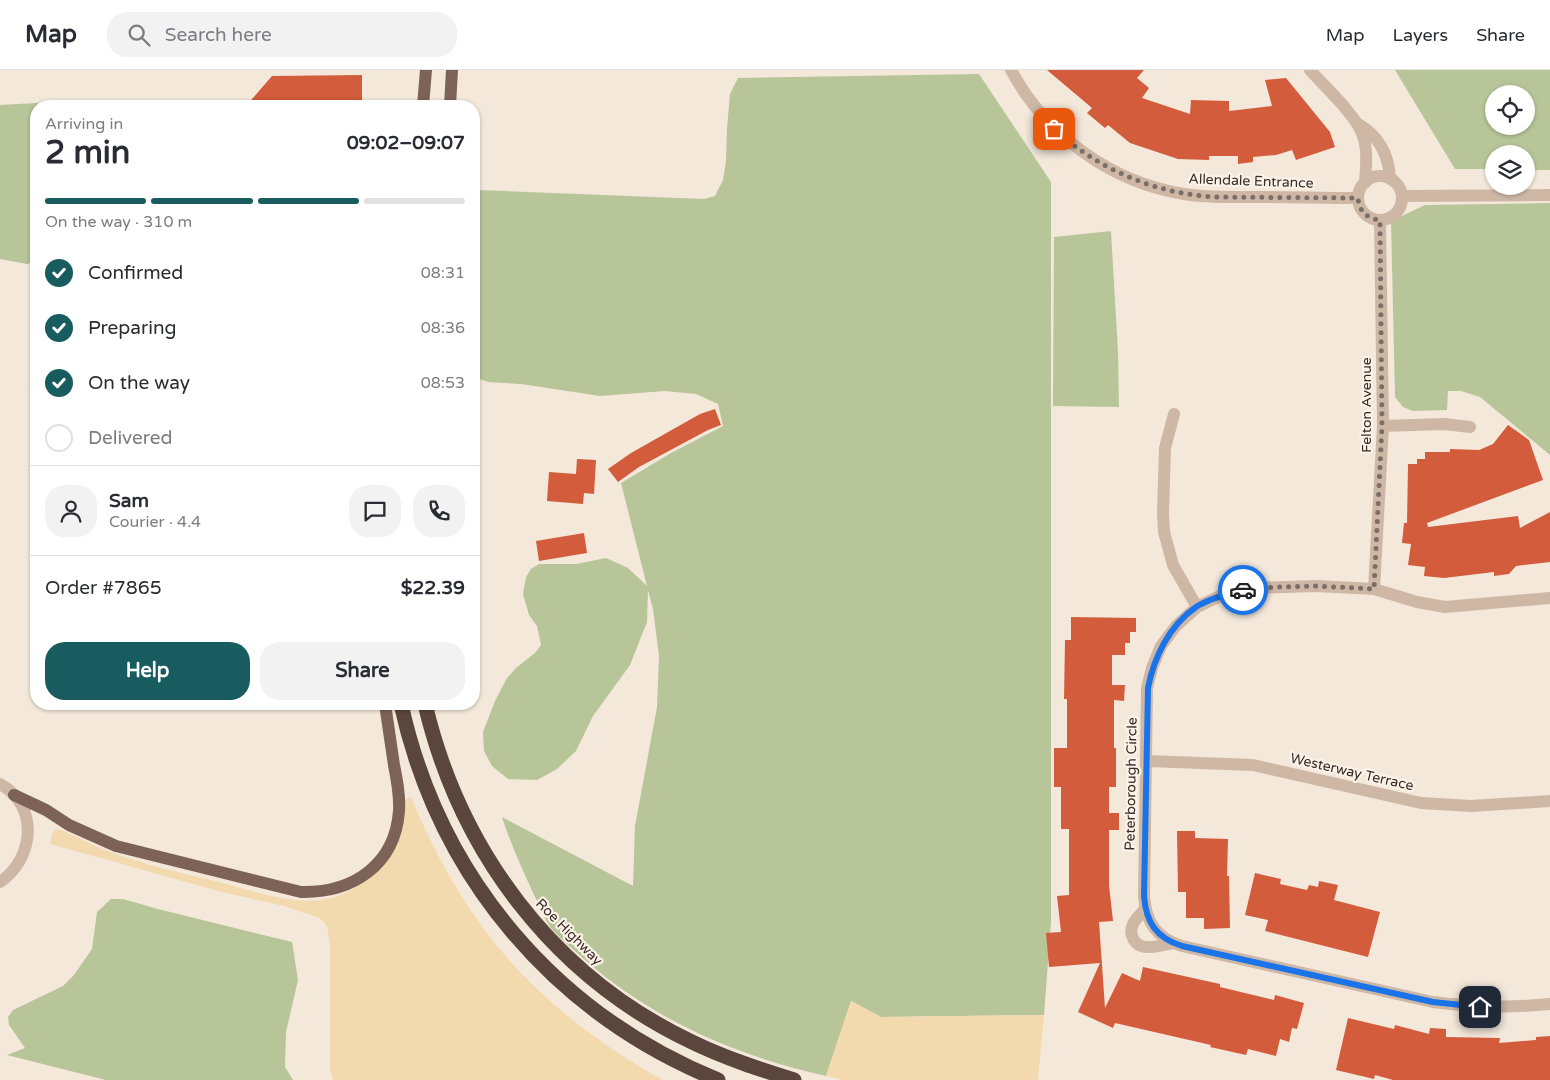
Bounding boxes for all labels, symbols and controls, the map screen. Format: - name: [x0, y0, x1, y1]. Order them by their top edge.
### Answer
- search box: [107, 12, 457, 57]
- text: Map: [25, 20, 77, 49]
- icon: search: [125, 21, 153, 49]
- text: Search here: [165, 24, 272, 46]
- text: Map: [1326, 24, 1365, 46]
- text: Layers: [1393, 24, 1448, 46]
- text: Share: [1476, 24, 1525, 46]
- map controls: [1485, 85, 1535, 195]
- button: locate: [1485, 85, 1535, 135]
- pin: [1033, 108, 1075, 150]
- text: Arriving in: [45, 114, 123, 134]
- icon: bag: [1040, 115, 1068, 143]
- text: 09:02–09:07: [347, 132, 465, 154]
- text: 2 min: [45, 134, 130, 172]
- button: layers: [1485, 145, 1535, 195]
- street label: Allendale Entrance: [1188, 170, 1314, 192]
- text: On the way · 310 m: [45, 212, 192, 232]
- icon: check: [45, 259, 73, 287]
- text: Confirmed: [88, 262, 183, 284]
- text: 08:31: [421, 263, 465, 283]
- icon: check: [45, 314, 73, 342]
- text: Preparing: [88, 317, 177, 339]
- text: 08:36: [421, 318, 465, 338]
- street label: Felton Avenue: [1358, 357, 1375, 453]
- icon: check: [45, 369, 73, 397]
- text: On the way: [88, 372, 190, 394]
- text: 08:53: [421, 373, 465, 393]
- text: Delivered: [88, 427, 173, 449]
- button: person: [45, 485, 97, 537]
- button: chat: [349, 485, 401, 537]
- button: phone: [413, 485, 465, 537]
- text: Sam: [109, 490, 149, 512]
- text: Courier · 4.4: [109, 512, 201, 532]
- courier: [1218, 565, 1268, 615]
- icon: car: [1229, 576, 1257, 604]
- text: Order #7865: [45, 577, 162, 599]
- text: $22.39: [401, 577, 465, 599]
- button: Help: [45, 642, 250, 700]
- button: Share: [260, 642, 465, 700]
- street label: Peterborough Circle: [1121, 717, 1141, 851]
- street label: Westerway Terrace: [1289, 750, 1415, 794]
- street label: Roe Highway: [532, 895, 606, 969]
- pin: [1459, 986, 1501, 1028]
- icon: home: [1466, 993, 1494, 1021]

